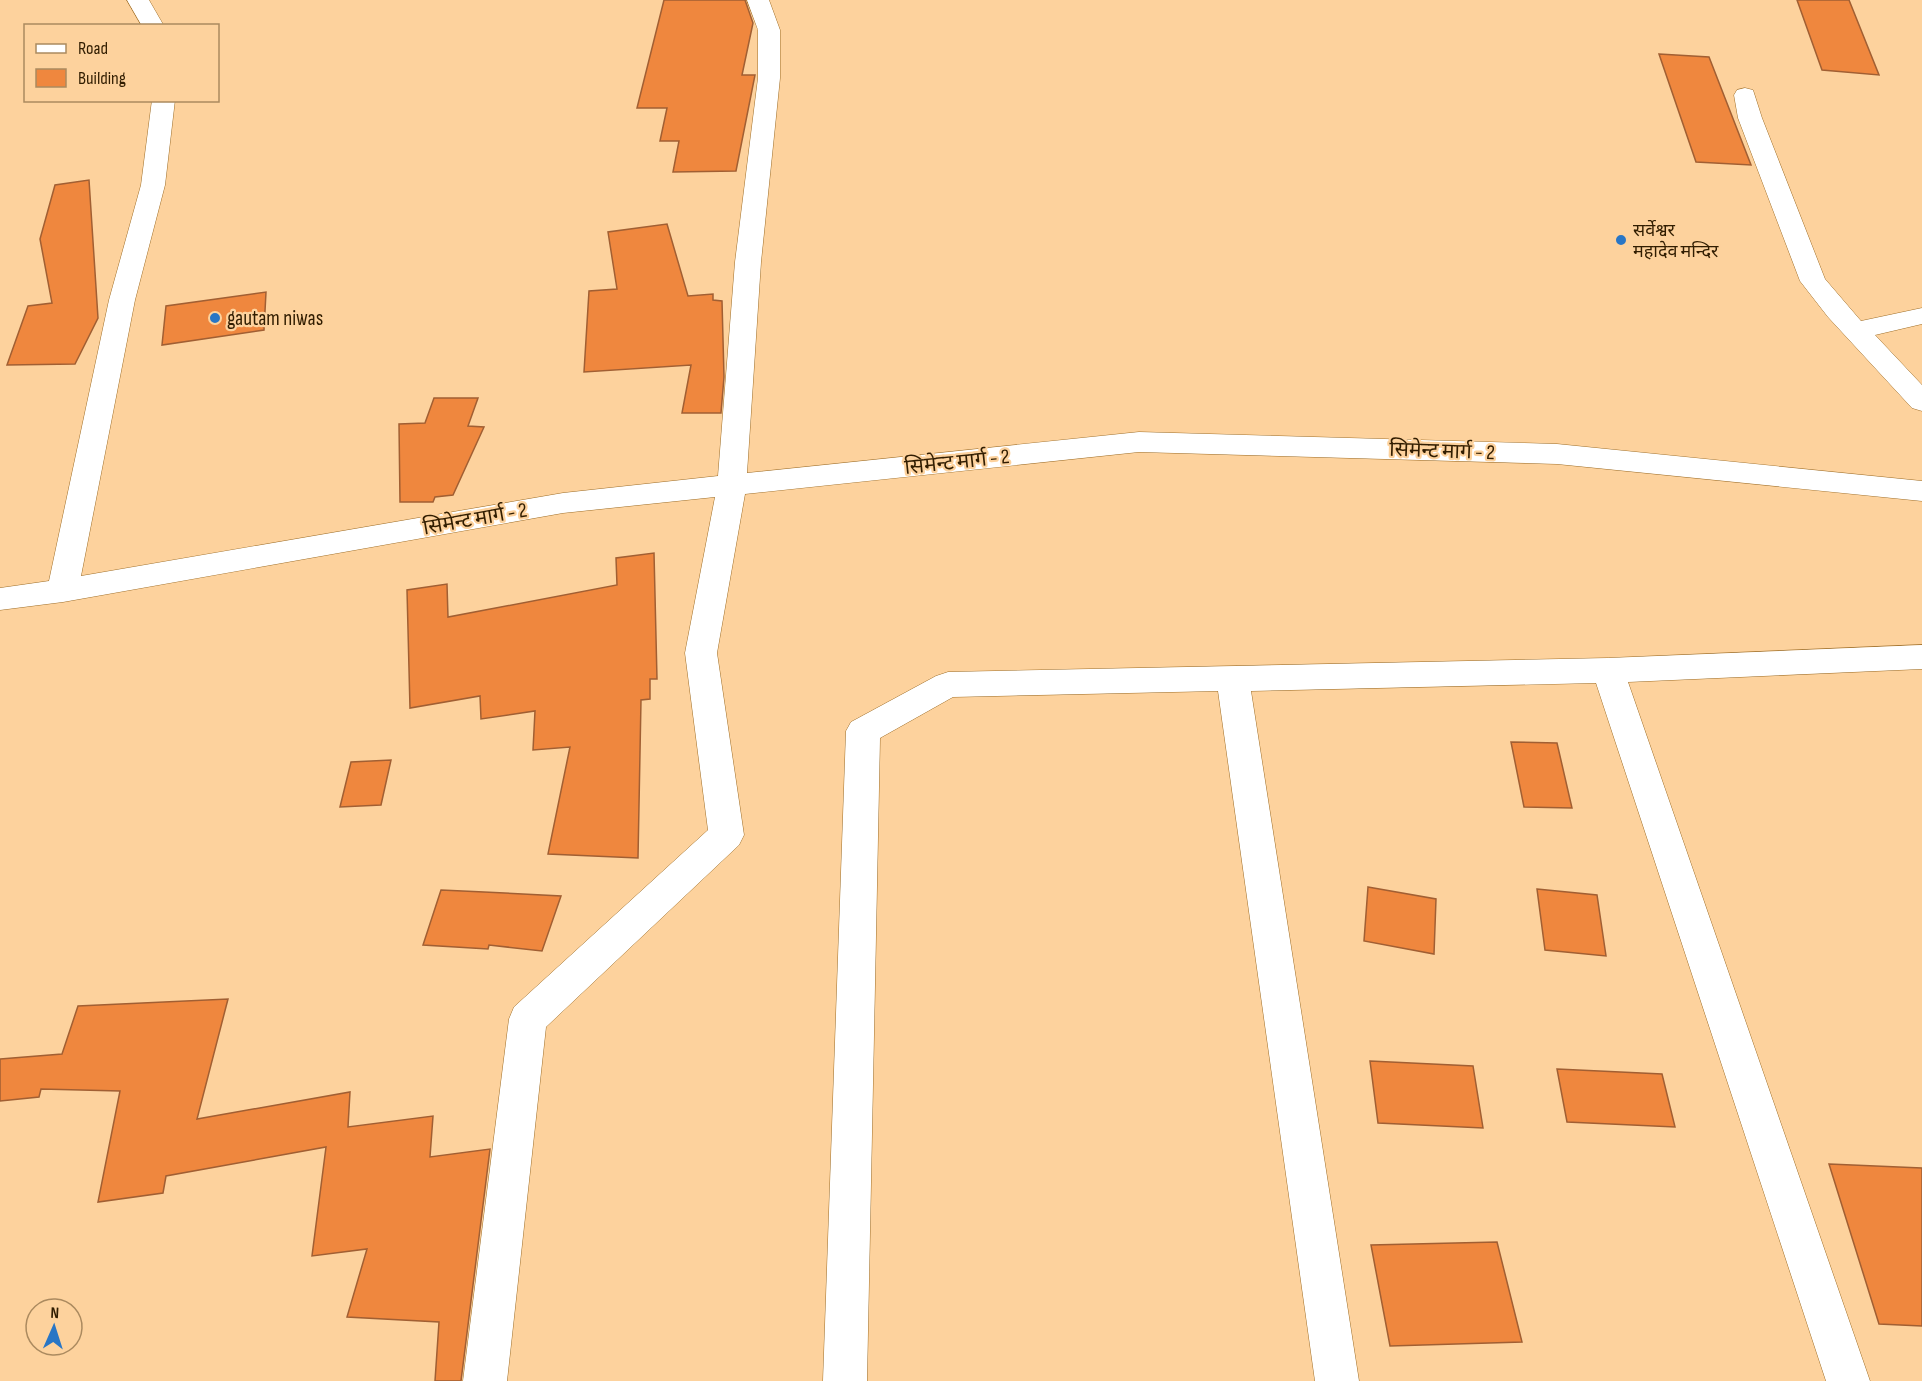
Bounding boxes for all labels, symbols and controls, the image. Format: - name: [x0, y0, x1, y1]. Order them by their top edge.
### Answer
- legend: [24, 24, 219, 102]
- text: Road: [78, 38, 108, 59]
- text: Building: [78, 68, 126, 89]
- place label: सर्वेश्वर महादेव मन्दिर: [1633, 219, 1719, 262]
- marker: सर्वेश्वर महादेव मन्दिर: [1614, 233, 1628, 247]
- place label: gautam niwas: [227, 306, 323, 331]
- marker: gautam niwas: [208, 311, 222, 325]
- street label: सिमेन्ट मार्ग - 2: [1389, 437, 1495, 465]
- street label: सिमेन्ट मार्ग - 2: [903, 444, 1011, 480]
- street label: सिमेन्ट मार्ग - 2: [421, 498, 529, 540]
- north arrow: [24, 1297, 84, 1357]
- text: N: [50, 1304, 59, 1323]

